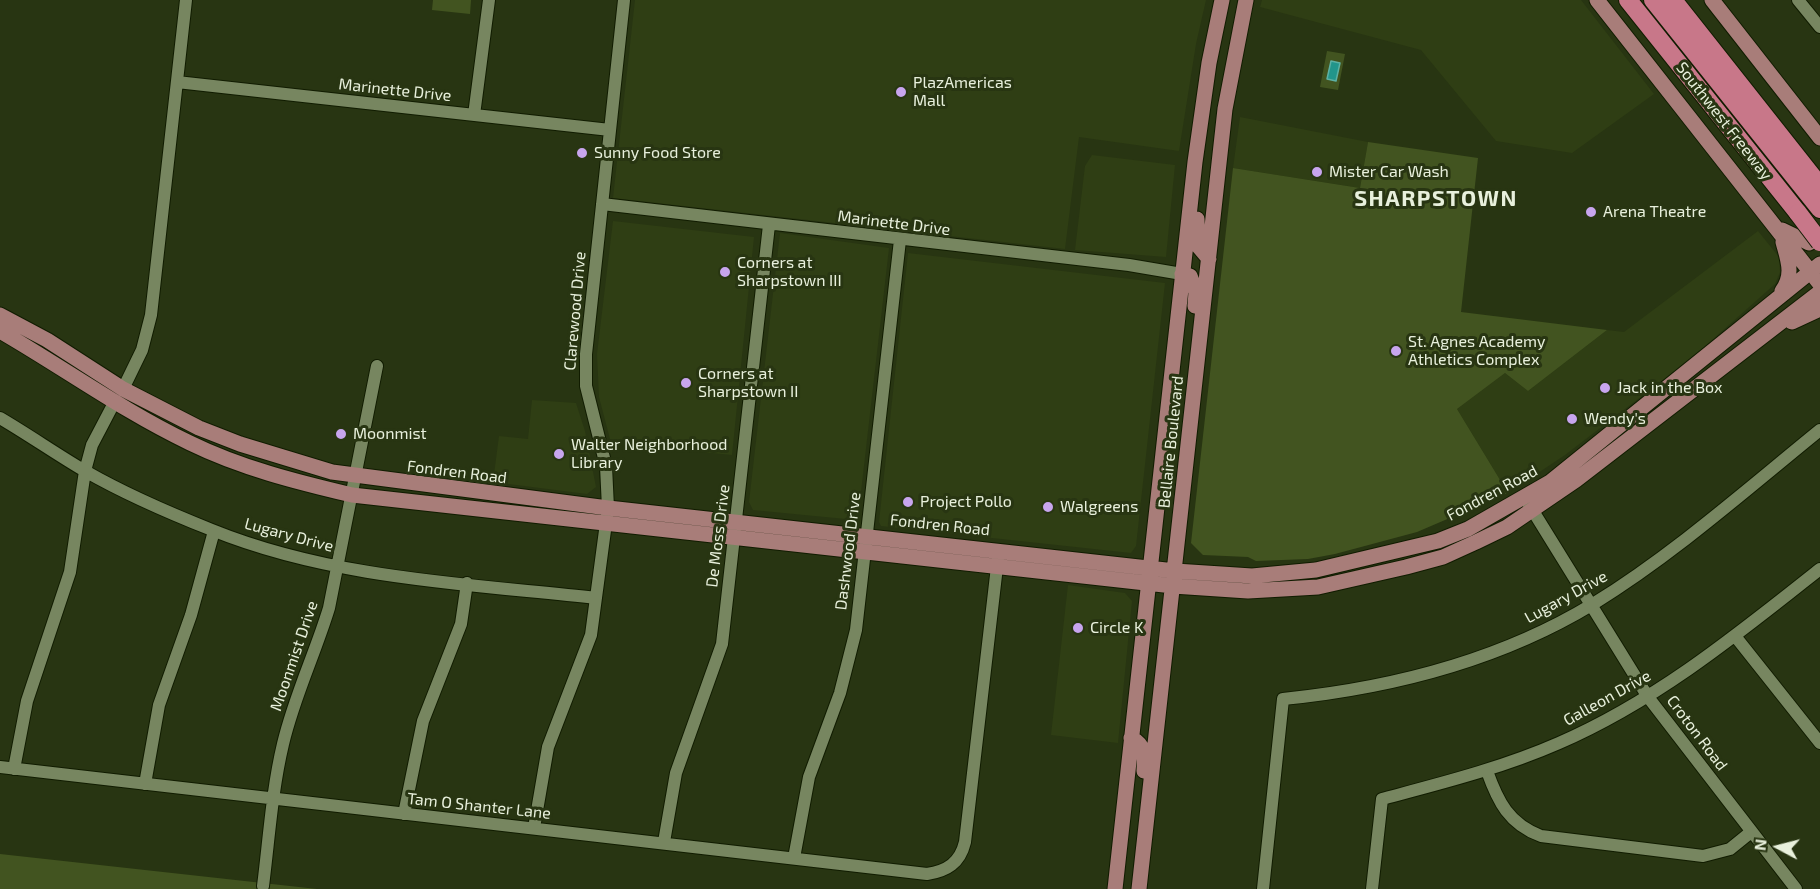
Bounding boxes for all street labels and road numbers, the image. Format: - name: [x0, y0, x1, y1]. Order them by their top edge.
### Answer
- street label: Southwest Freeway: [1672, 58, 1776, 184]
- street label: Marinette Drive: [338, 75, 452, 105]
- street label: Marinette Drive: [837, 207, 951, 239]
- street label: Clarewood Drive: [560, 251, 590, 371]
- street label: Bellaire Boulevard: [1154, 375, 1188, 509]
- street label: Fondren Road: [406, 456, 508, 488]
- street label: Fondren Road: [1443, 461, 1541, 525]
- street label: De Moss Drive: [702, 483, 734, 589]
- street label: Dashwood Drive: [831, 491, 865, 611]
- street label: Fondren Road: [889, 510, 991, 540]
- street label: Lugary Drive: [242, 514, 336, 556]
- street label: Lugary Drive: [1521, 566, 1611, 628]
- street label: Moonmist Drive: [266, 598, 322, 714]
- street label: Galleon Drive: [1560, 666, 1654, 730]
- street label: Croton Road: [1662, 692, 1732, 774]
- street label: Tam O Shanter Lane: [406, 789, 552, 823]

